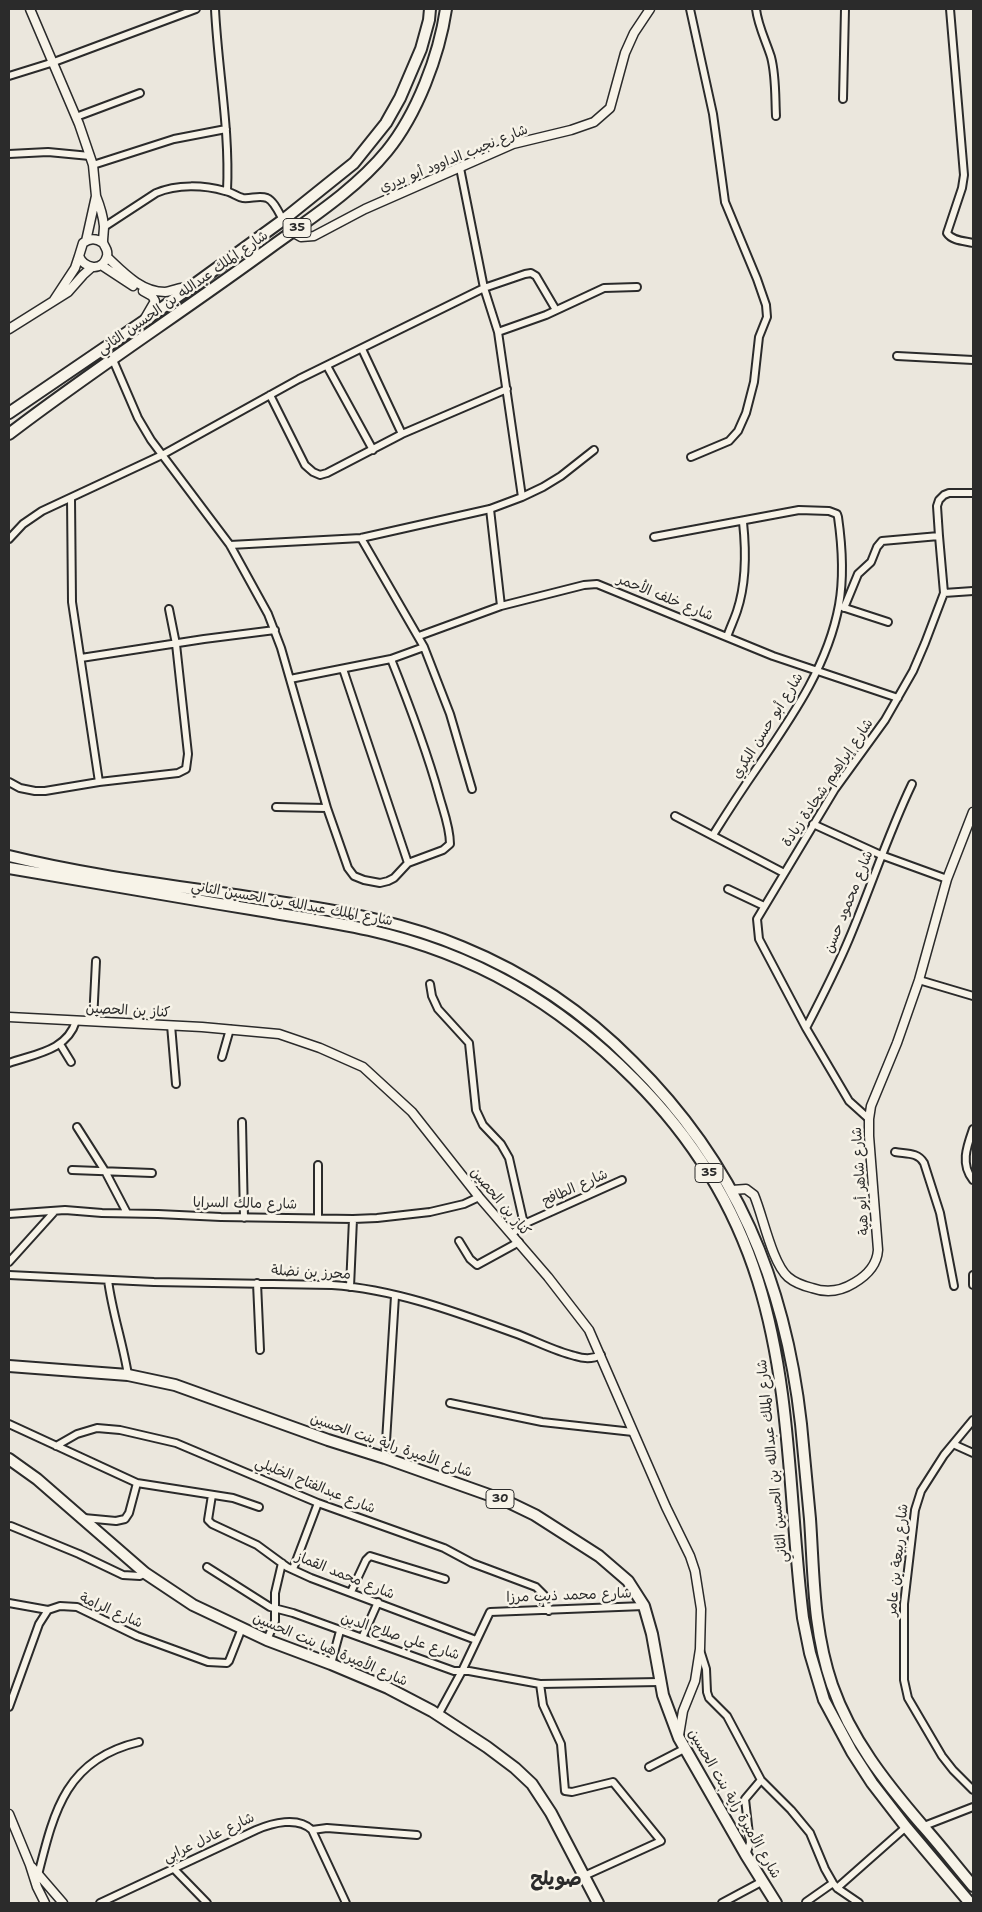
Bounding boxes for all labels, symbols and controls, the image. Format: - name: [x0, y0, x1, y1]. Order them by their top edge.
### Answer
- street label: شارع نجيب الداوود أبو بدري: [377, 121, 531, 197]
- road number: 35: [283, 218, 311, 238]
- street label: شارع الملك عبدالله بن الحسين الثاني: [94, 227, 272, 359]
- street label: شارع خلف الأحمر: [614, 571, 716, 625]
- street label: شارع أبو حسن البكري: [729, 670, 807, 782]
- street label: شارع إبراهيم شحادة زيادة: [779, 716, 877, 850]
- street label: شارع محمود حسن: [821, 848, 877, 956]
- street label: شارع الملك عبدالله بن الحسين الثاني: [190, 878, 394, 930]
- street label: كناز بن الحصين: [85, 1000, 171, 1022]
- street label: شارع شاهر أبو هية: [849, 1126, 873, 1236]
- street label: كناز بن الحصين: [466, 1164, 534, 1240]
- road number: 35: [695, 1164, 723, 1182]
- street label: شارع الطافح: [539, 1166, 611, 1210]
- street label: شارع مالك السرايا: [193, 1195, 297, 1213]
- street label: محرز بن نضلة: [271, 1263, 351, 1283]
- street label: شارع الملك عبدالله بن الحسين الثاني: [754, 1358, 792, 1564]
- street label: شارع الأميرة راية بنت الحسين: [308, 1410, 474, 1482]
- street label: شارع عبدالفتاح الخليلي: [253, 1454, 377, 1518]
- road number: 30: [486, 1490, 514, 1508]
- street label: شارع ربيعة بن عامر: [884, 1503, 912, 1617]
- street label: شارع محمد القماز: [293, 1549, 397, 1603]
- street label: شارع محمد ذيب مرزا: [506, 1585, 632, 1607]
- street label: شارع الرامة: [77, 1590, 145, 1632]
- street label: شارع الأميرة هيا بنت الحسين: [250, 1610, 410, 1690]
- street label: شارع علي صلاح الدين: [338, 1610, 462, 1664]
- street label: شارع الأميرة راية بنت الحسين: [684, 1726, 784, 1882]
- street label: شارع عادل عرابي: [161, 1810, 257, 1866]
- district label: صويلح: [530, 1869, 582, 1891]

